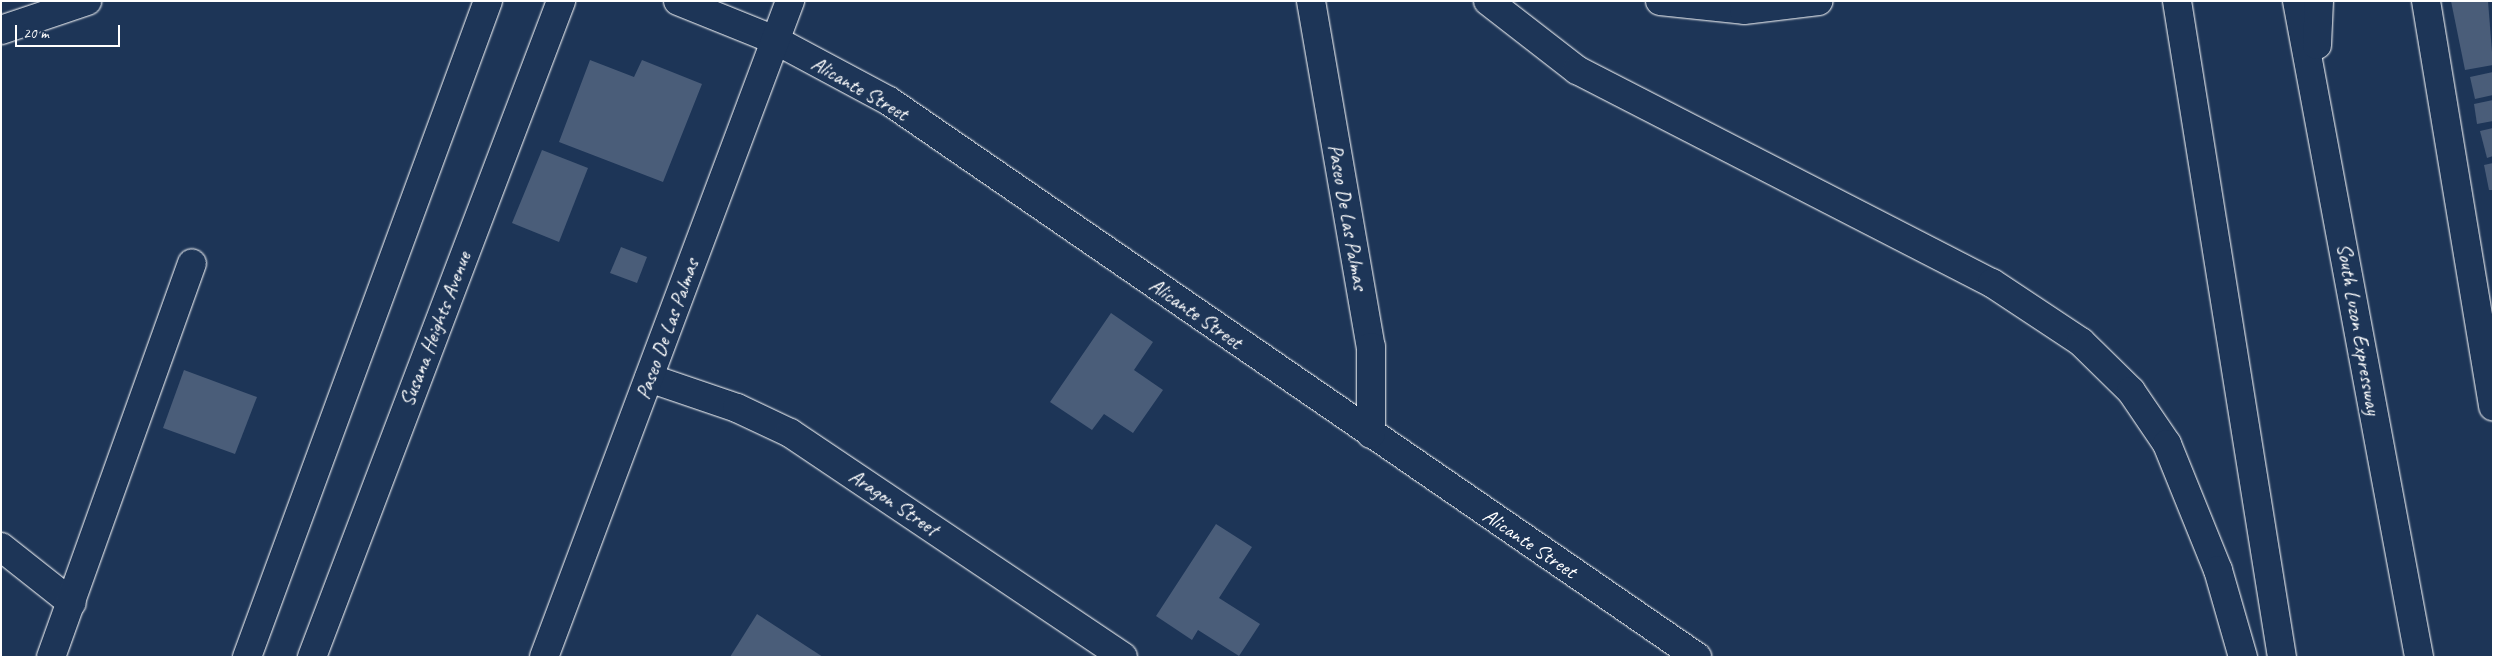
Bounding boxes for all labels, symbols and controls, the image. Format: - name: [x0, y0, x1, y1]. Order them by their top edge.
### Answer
- scale bar: [18, 15, 122, 47]
- text: 20 m: [23, 24, 49, 43]
- street label: Alicante Street: [807, 50, 913, 126]
- street label: Paseo De Las Palmas: [1323, 141, 1373, 293]
- street label: South Luzon Expressway: [2332, 241, 2386, 417]
- street label: Susana Heights Avenue: [394, 248, 476, 410]
- street label: Paseo De Las Palmas: [630, 255, 704, 403]
- street label: Alicante Street: [1145, 272, 1247, 354]
- street label: Aragon Street: [845, 463, 943, 541]
- street label: Alicante Street: [1478, 502, 1582, 584]

